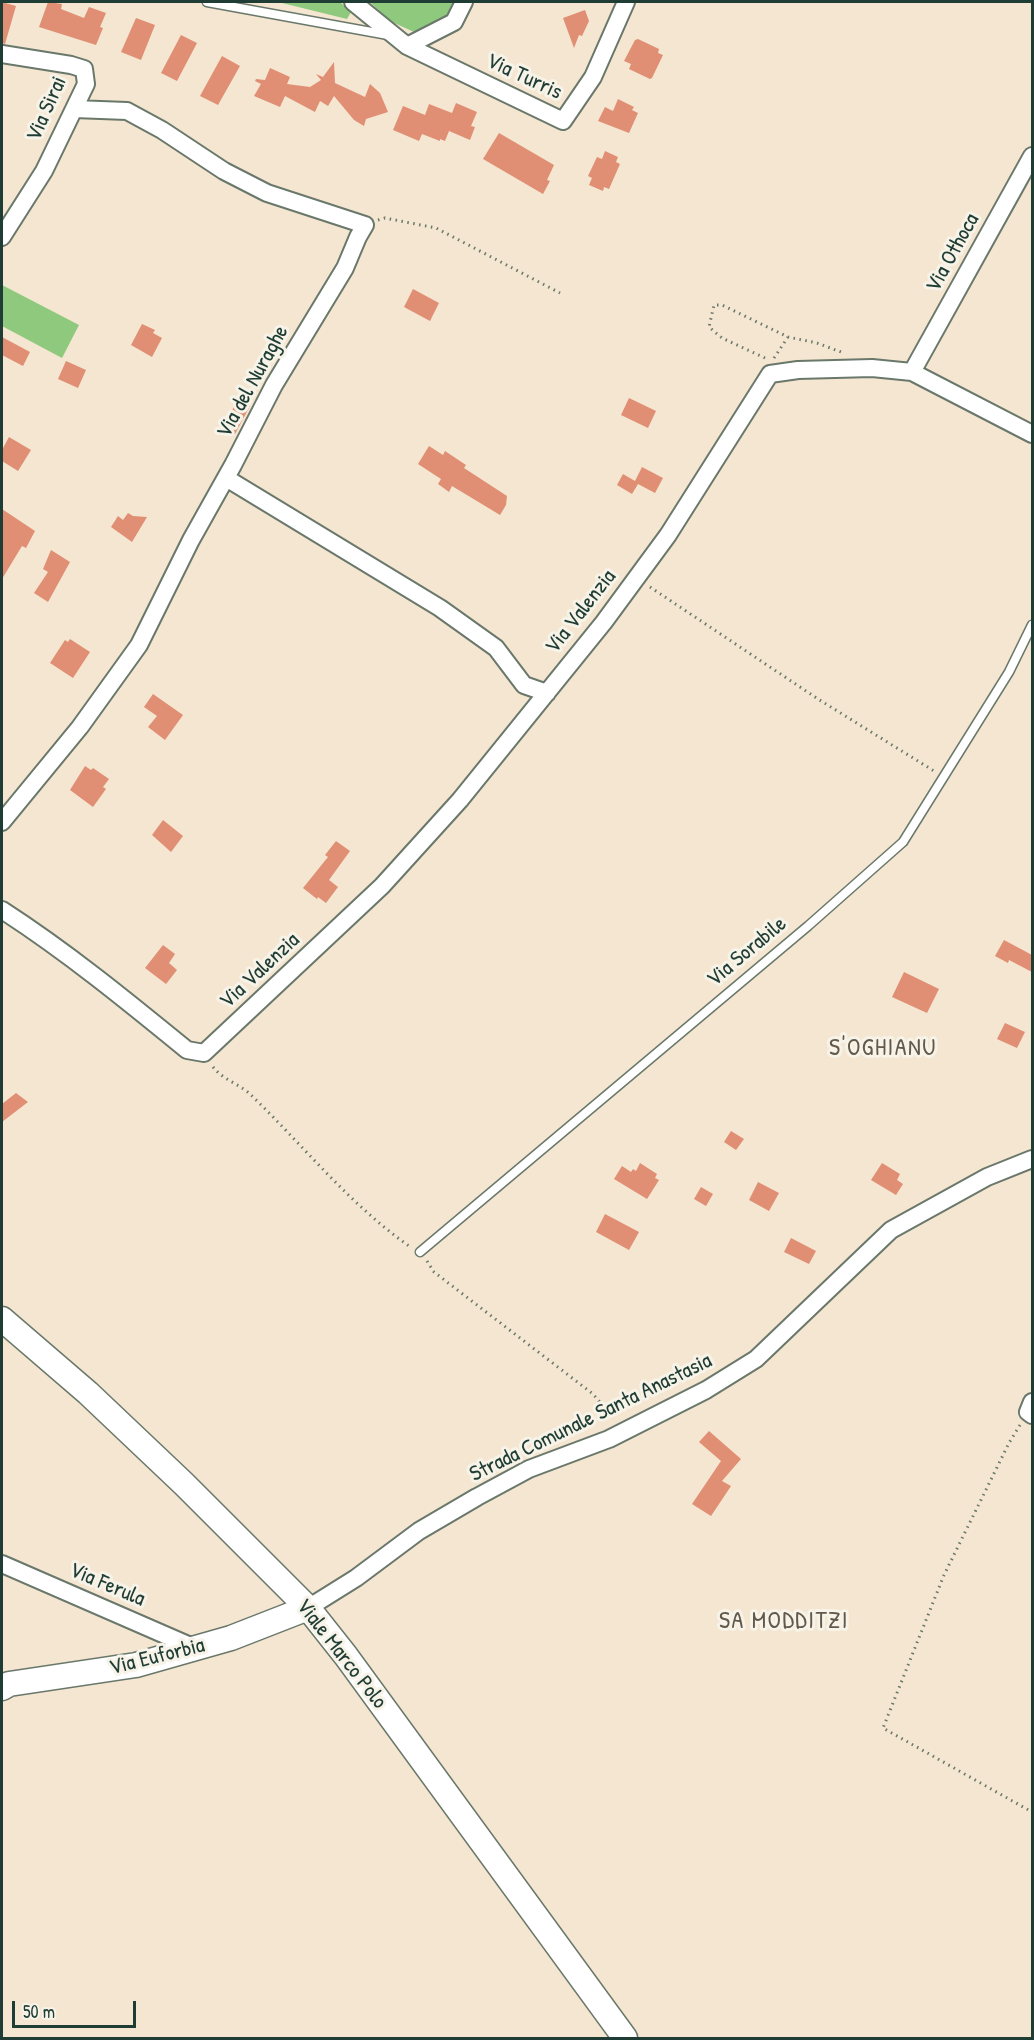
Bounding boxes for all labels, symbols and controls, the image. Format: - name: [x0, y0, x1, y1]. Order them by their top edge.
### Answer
- street label: Via Turris: [482, 48, 566, 106]
- street label: Via Sirai: [21, 73, 73, 145]
- street label: Via Othoca: [921, 209, 985, 297]
- street label: Via del Nuraghe: [211, 321, 295, 443]
- street label: Via Valenzia: [540, 565, 622, 659]
- street label: Via Sorabile: [702, 911, 792, 993]
- street label: Via Valenzia: [215, 927, 305, 1015]
- district label: S'OGHIANU: [829, 1035, 937, 1063]
- street label: Strada Comunale Santa Anastasia: [466, 1348, 716, 1488]
- street label: Via Ferula: [65, 1557, 149, 1613]
- street label: Viale Marco Polo: [290, 1594, 392, 1714]
- district label: SA MODDITZI: [719, 1608, 849, 1636]
- street label: Via Euforbia: [107, 1632, 207, 1682]
- scale bar: [15, 1989, 140, 2027]
- text: 50 m: [23, 1999, 55, 2024]

